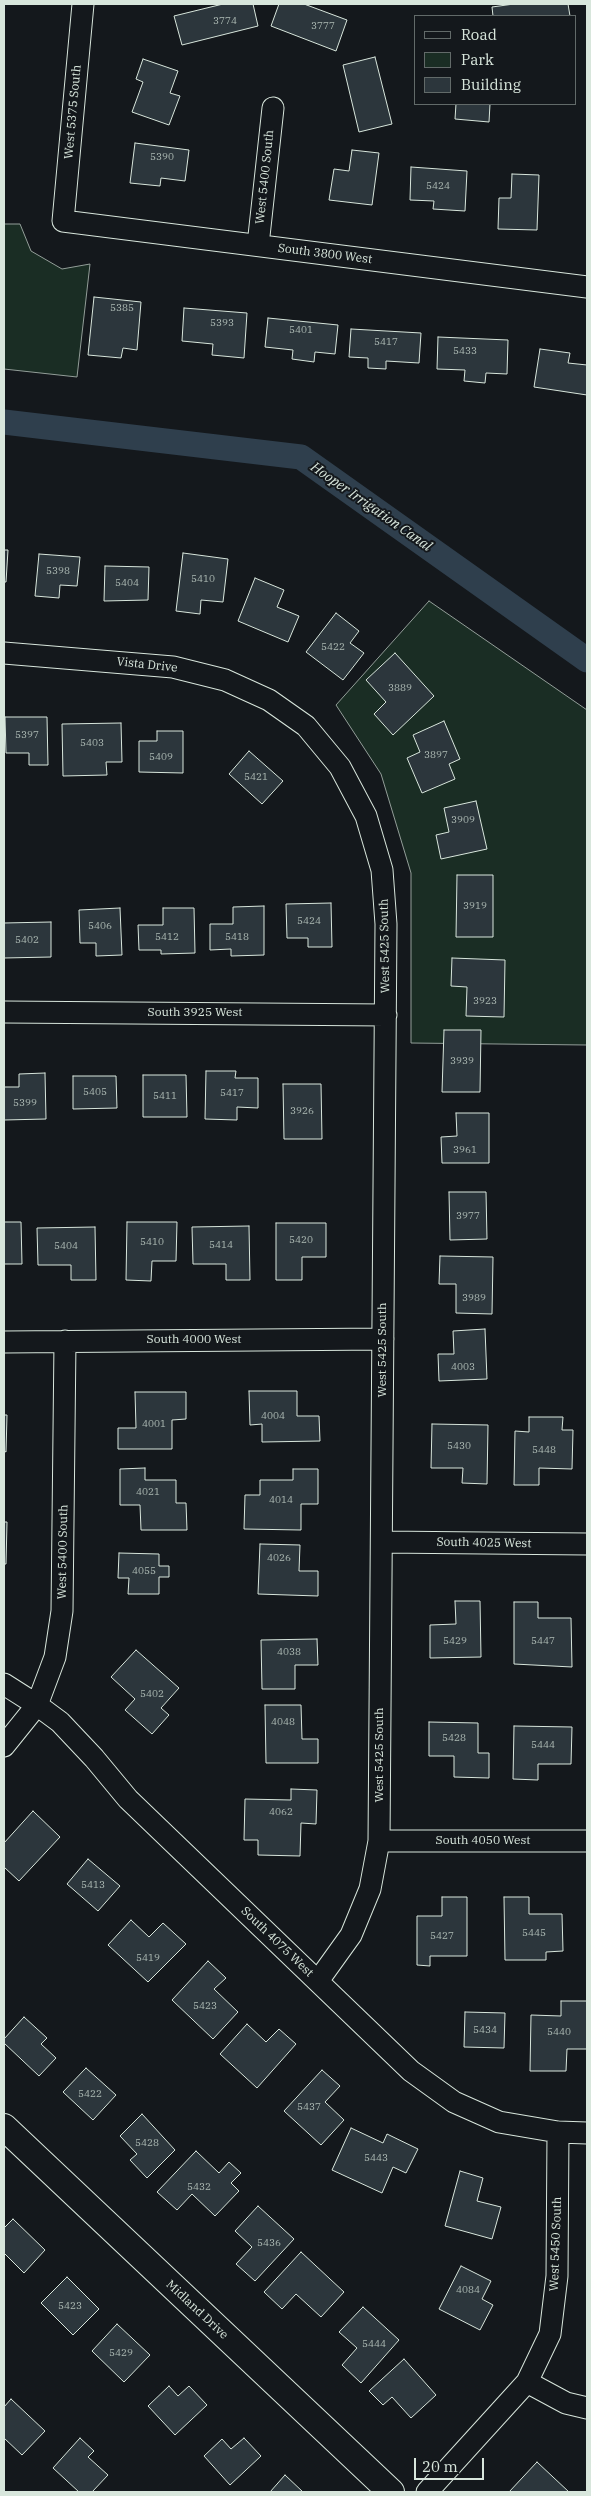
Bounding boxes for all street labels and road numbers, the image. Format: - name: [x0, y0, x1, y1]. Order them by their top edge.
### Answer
- street label: West 5375 South: [62, 64, 84, 160]
- street label: West 5400 South: [253, 129, 277, 225]
- street label: South 3800 West: [277, 241, 373, 267]
- street label: Vista Drive: [116, 655, 178, 675]
- street label: West 5425 South: [377, 898, 393, 994]
- street label: South 3925 West: [148, 1006, 242, 1020]
- street label: West 5425 South: [376, 1303, 390, 1397]
- street label: South 4000 West: [147, 1333, 241, 1347]
- street label: West 5400 South: [55, 1504, 71, 1600]
- street label: South 4025 West: [436, 1535, 532, 1551]
- street label: West 5425 South: [373, 1708, 387, 1802]
- street label: South 4050 West: [436, 1834, 530, 1848]
- street label: South 4075 West: [238, 1904, 316, 1980]
- street label: West 5450 South: [547, 2196, 565, 2292]
- street label: Midland Drive: [163, 2278, 231, 2342]

